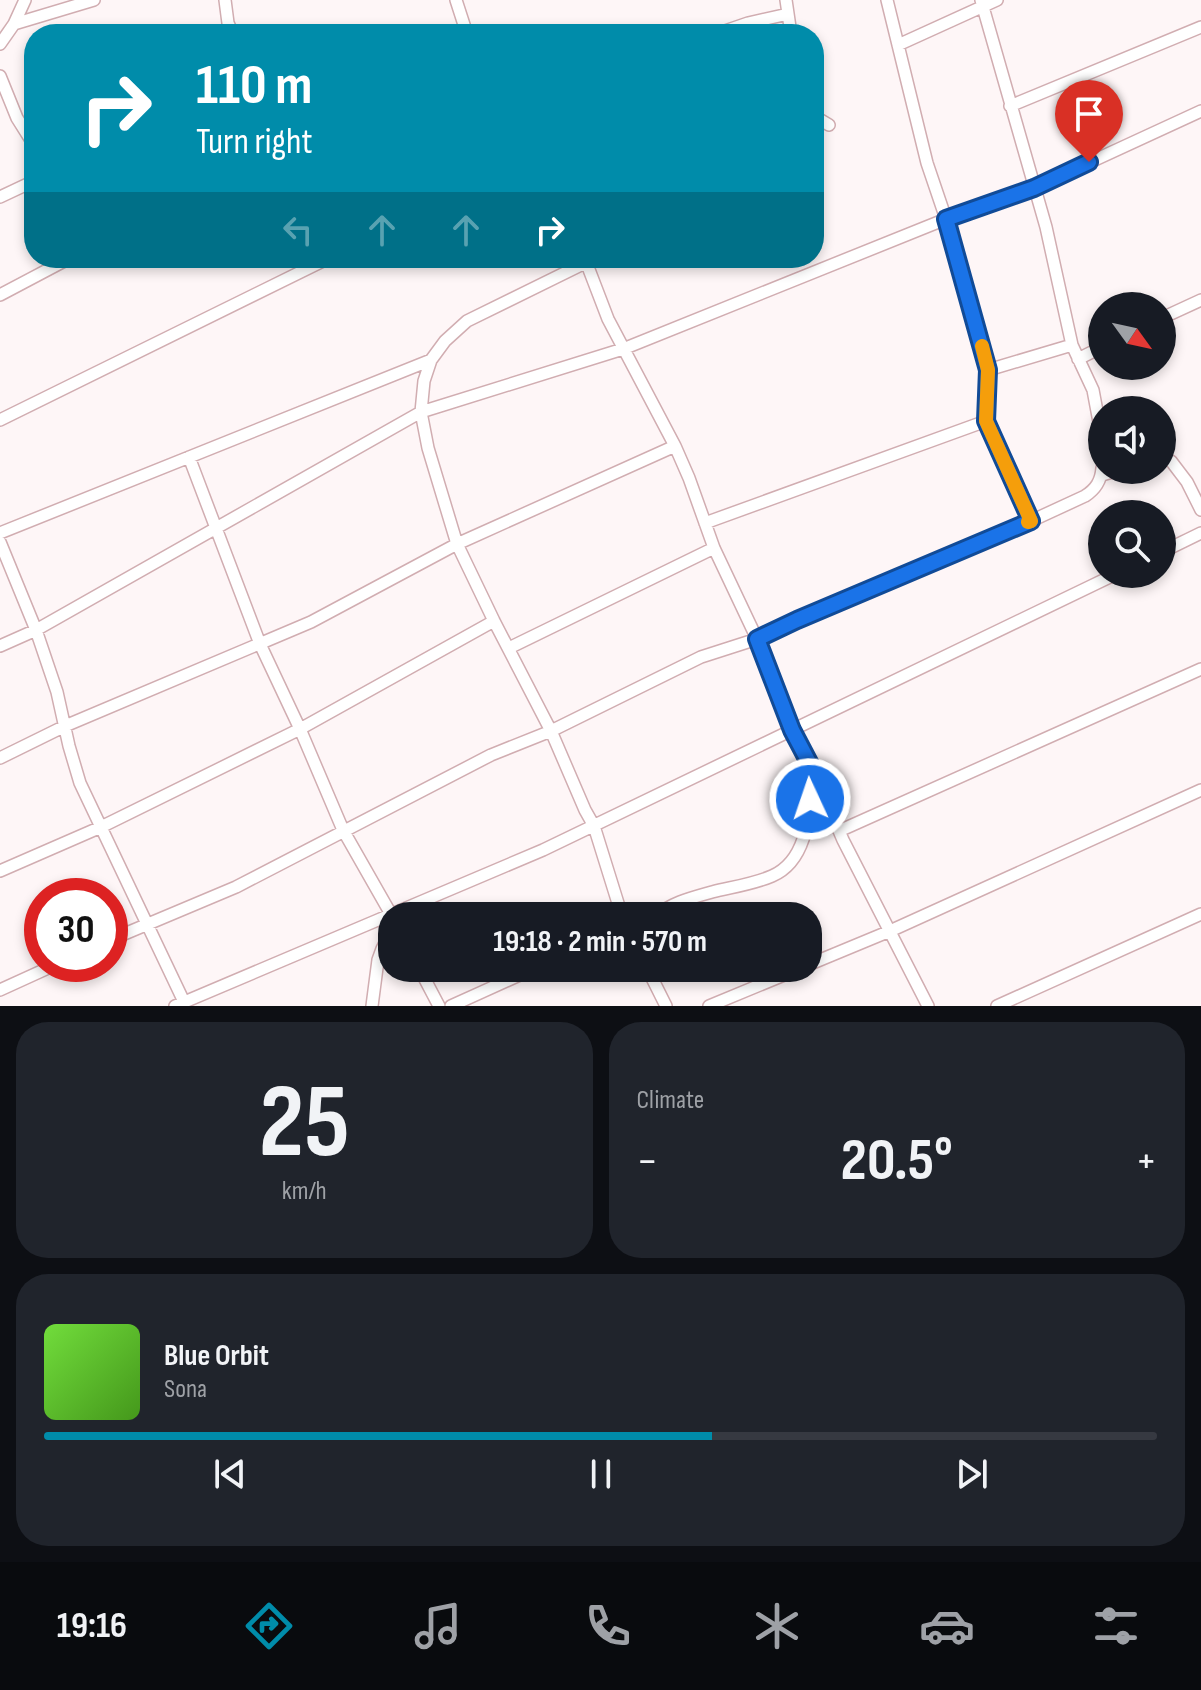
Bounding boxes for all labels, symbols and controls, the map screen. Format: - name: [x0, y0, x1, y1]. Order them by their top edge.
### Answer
- text: 110 m: [196, 53, 312, 120]
- icon: right: [64, 56, 168, 160]
- pin: [1055, 80, 1123, 162]
- icon: arrive: [1067, 92, 1111, 136]
- text: Turn right: [196, 121, 313, 164]
- icon: left: [276, 208, 320, 252]
- icon: ahead: [360, 208, 404, 252]
- icon: ahead: [444, 208, 488, 252]
- icon: right: [528, 208, 572, 252]
- north arrow: [1088, 292, 1176, 380]
- map controls: [1088, 292, 1176, 588]
- button: sound: [1088, 396, 1176, 484]
- button: search: [1088, 500, 1176, 588]
- position arrow: [768, 757, 852, 841]
- speed limit sign: 30: [24, 878, 128, 982]
- text: 19:18 · 2 min · 570 m: [493, 924, 707, 960]
- text: 25: [259, 1061, 350, 1186]
- text: Climate: [637, 1085, 704, 1116]
- text: 20.5°: [841, 1125, 953, 1197]
- text: −: [637, 1135, 658, 1188]
- text: +: [1135, 1135, 1157, 1188]
- text: km/h: [282, 1176, 327, 1207]
- text: Blue Orbit: [164, 1338, 269, 1374]
- text: Sona: [164, 1374, 207, 1405]
- icon: previous: [208, 1452, 252, 1496]
- icon: pause: [579, 1452, 623, 1496]
- icon: next: [950, 1452, 994, 1496]
- icon: directions: [241, 1598, 297, 1654]
- icon: music: [410, 1598, 466, 1654]
- icon: phone: [580, 1598, 636, 1654]
- icon: climate: [749, 1598, 805, 1654]
- icon: car: [919, 1598, 975, 1654]
- icon: filters: [1088, 1598, 1144, 1654]
- text: 19:16: [57, 1605, 127, 1648]

